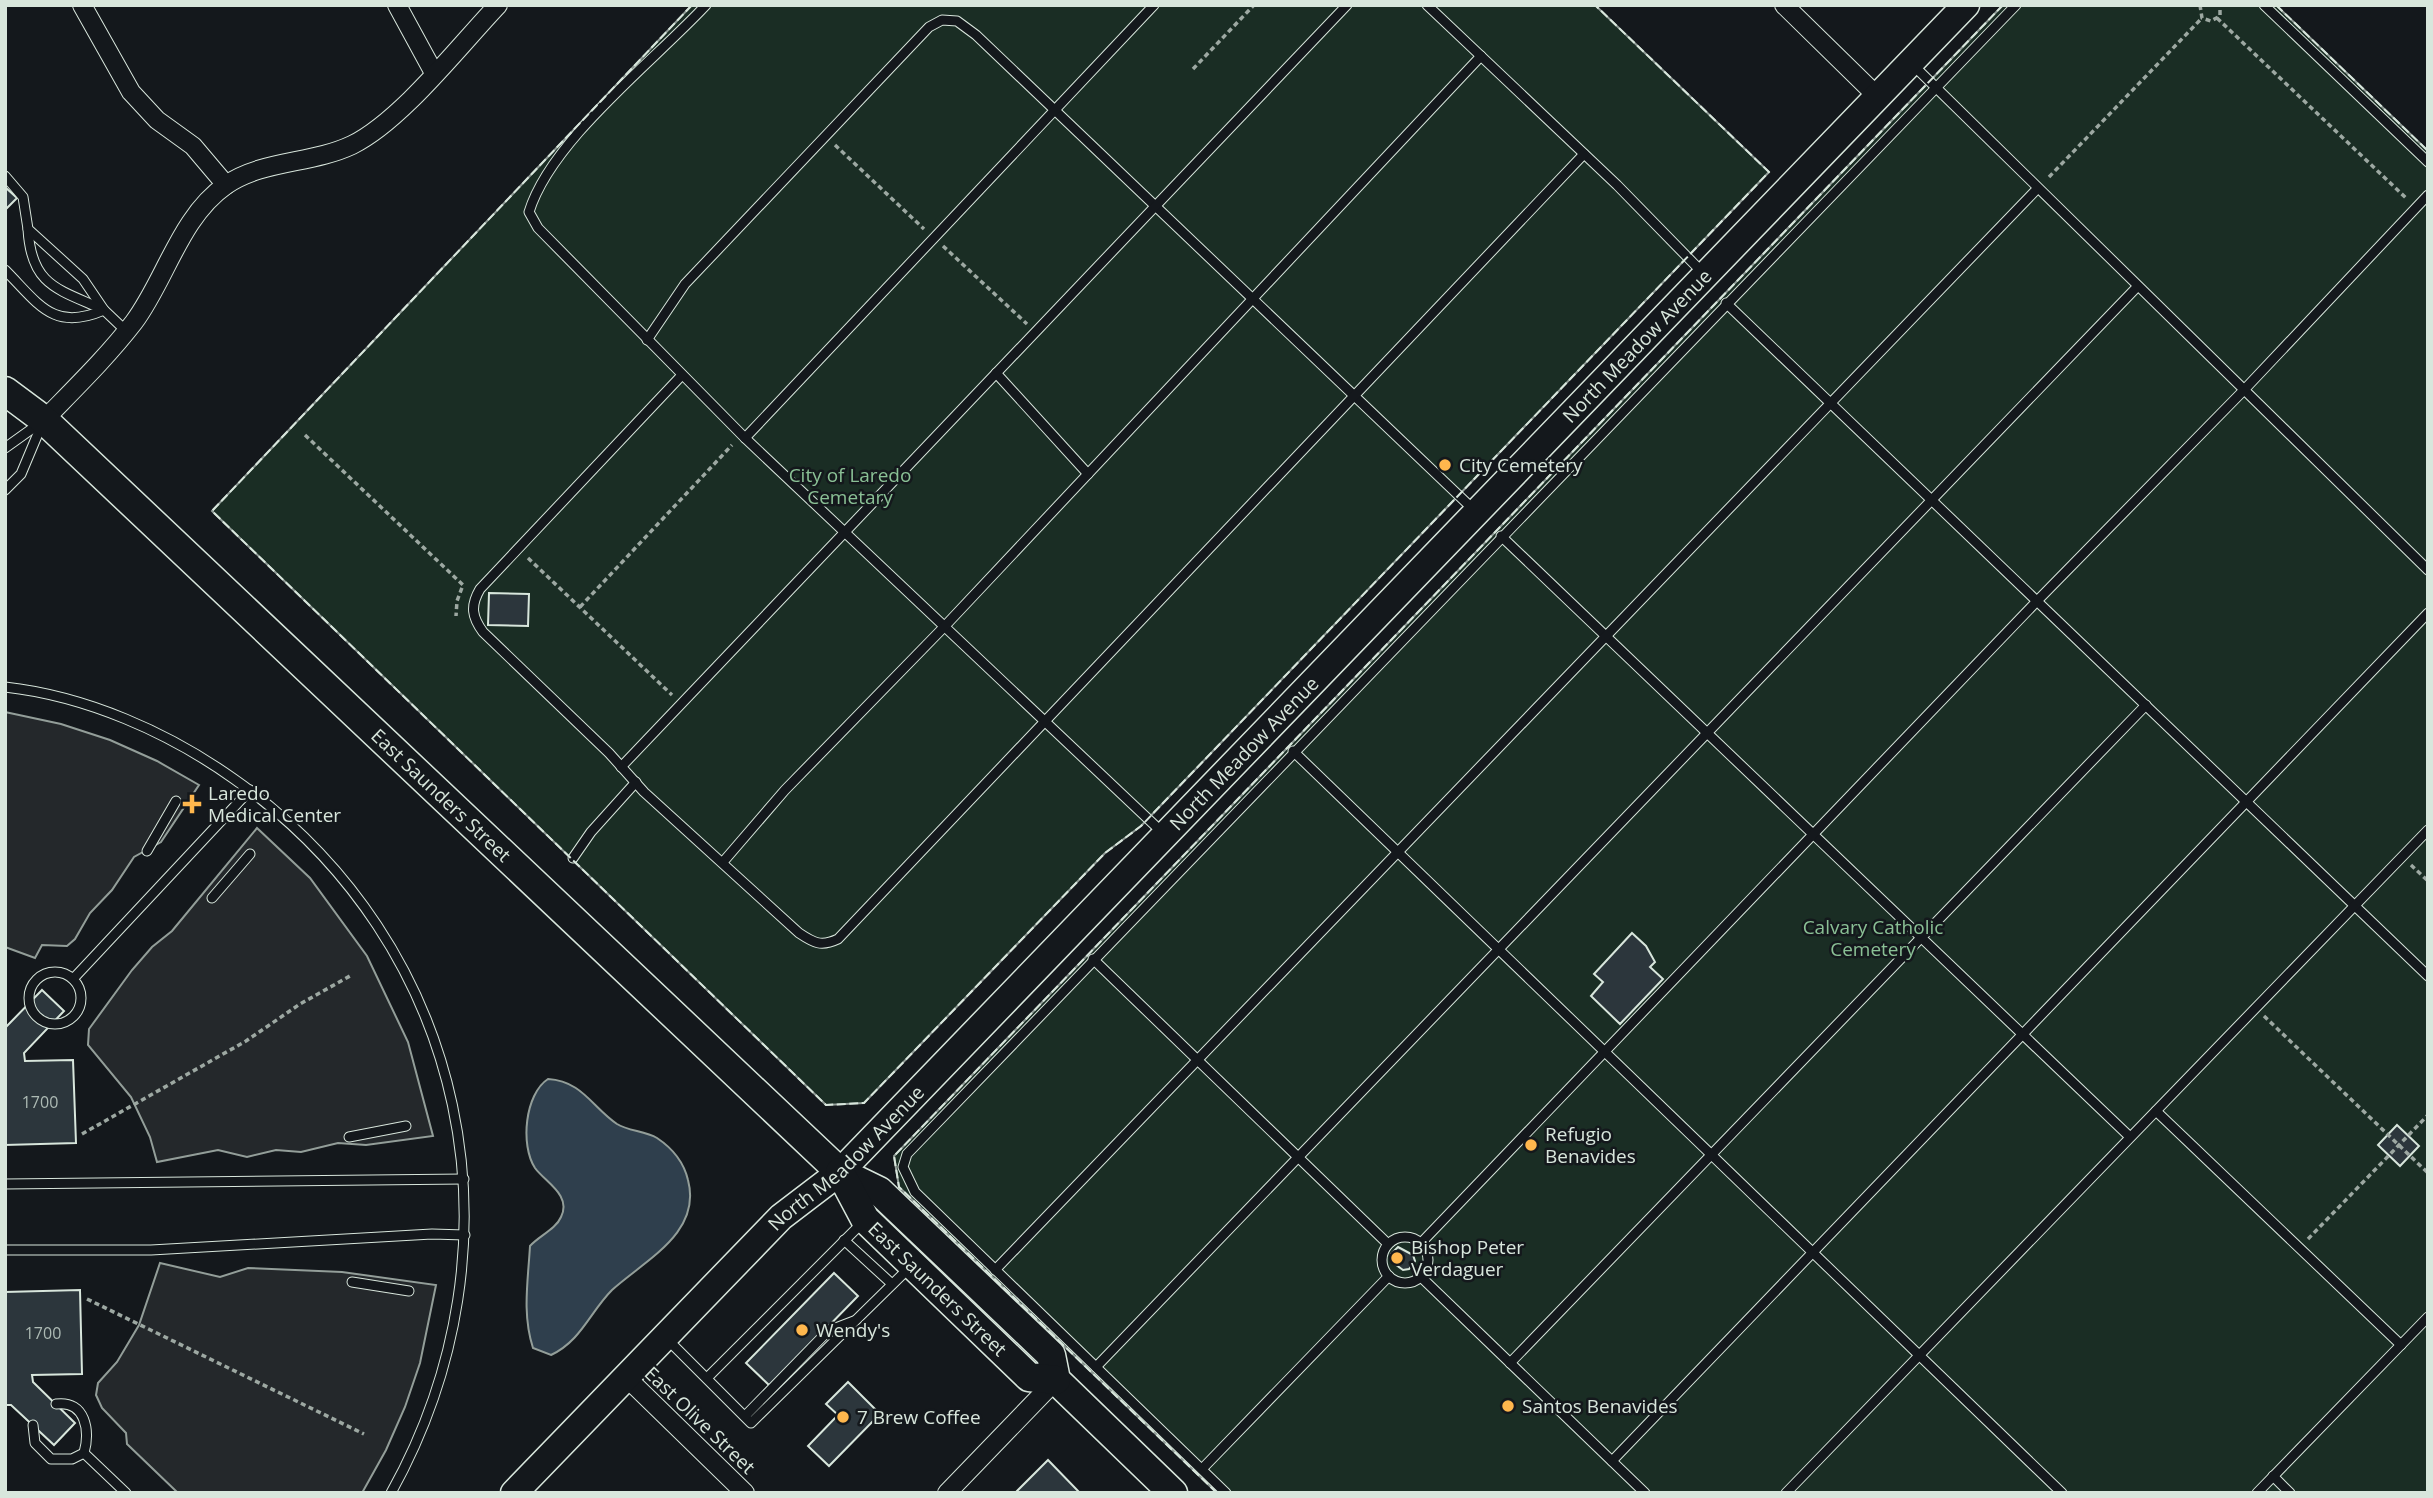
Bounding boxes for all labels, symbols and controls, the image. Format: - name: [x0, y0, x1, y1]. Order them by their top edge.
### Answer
- street label: North Meadow Avenue: [1557, 264, 1717, 428]
- place label: City Cemetery: [1459, 452, 1583, 478]
- marker: City Cemetery: [1437, 457, 1453, 473]
- park label: City of Laredo Cemetary: [789, 462, 911, 510]
- street label: North Meadow Avenue: [1164, 671, 1324, 836]
- street label: East Saunders Street: [366, 723, 517, 868]
- place label: Laredo Medical Center: [208, 780, 341, 828]
- marker: Laredo Medical Center: [182, 794, 202, 814]
- park label: Calvary Catholic Cemetery: [1803, 914, 1943, 962]
- street label: North Meadow Avenue: [762, 1080, 930, 1236]
- house number: 1700: [22, 1091, 58, 1113]
- place label: Refugio Benavides: [1545, 1121, 1636, 1169]
- marker: Refugio Benavides: [1523, 1137, 1539, 1153]
- street label: East Saunders Street: [863, 1216, 1013, 1362]
- place label: Bishop Peter Verdaguer: [1411, 1234, 1524, 1282]
- marker: Bishop Peter Verdaguer: [1389, 1250, 1405, 1266]
- place label: Wendy's: [816, 1317, 890, 1343]
- house number: 1700: [25, 1322, 61, 1344]
- marker: Wendy's: [794, 1322, 810, 1338]
- street label: East Olive Street: [639, 1360, 761, 1480]
- place label: Santos Benavides: [1522, 1393, 1678, 1419]
- marker: Santos Benavides: [1500, 1398, 1516, 1414]
- place label: 7 Brew Coffee: [857, 1404, 981, 1430]
- marker: 7 Brew Coffee: [835, 1409, 851, 1425]

